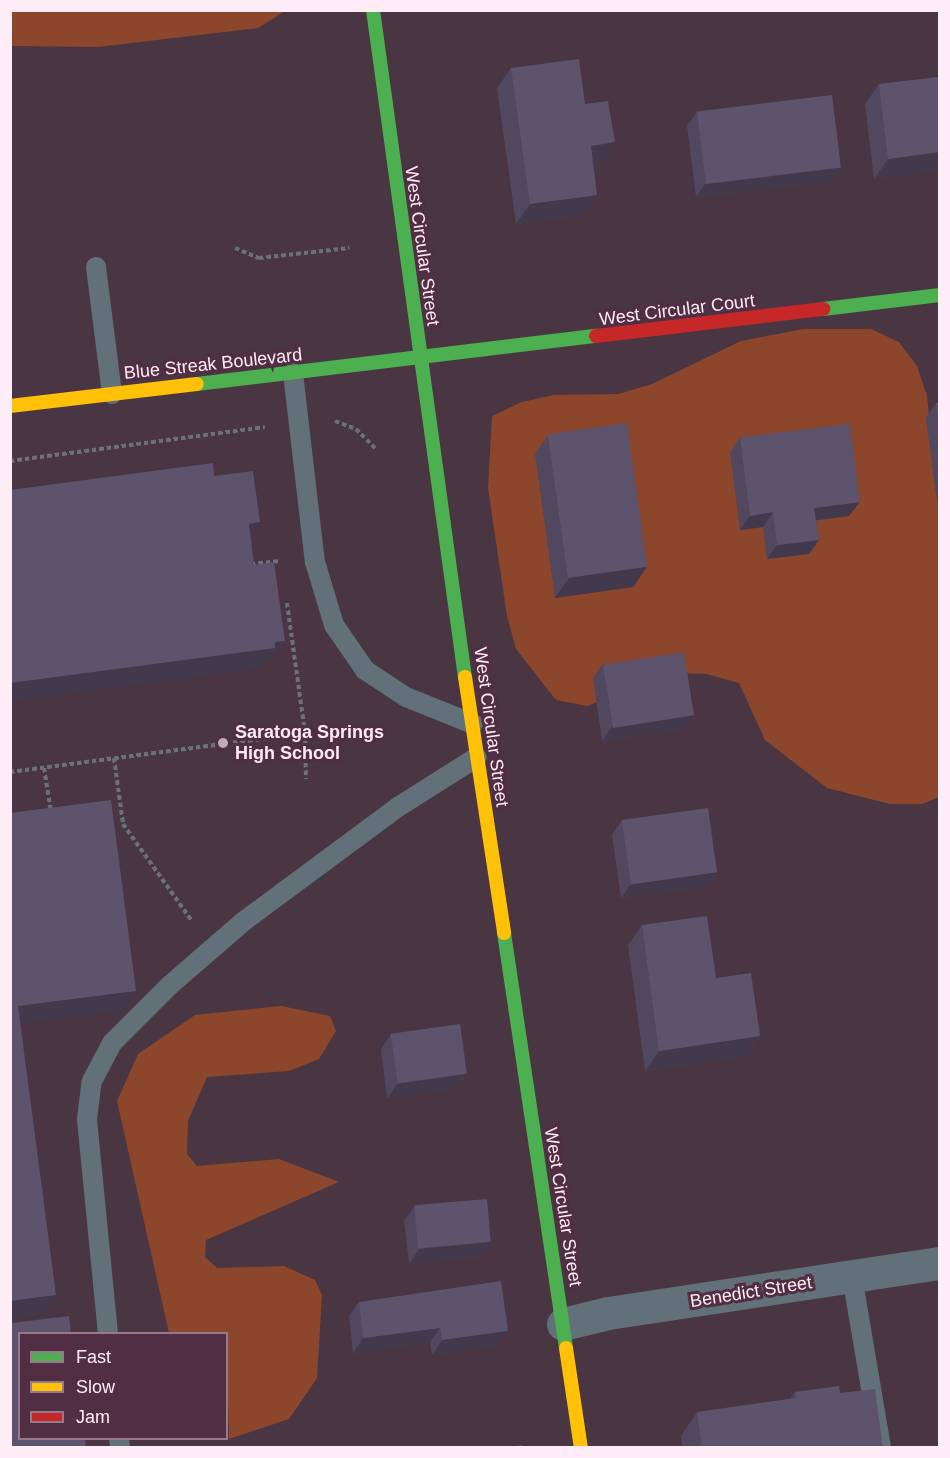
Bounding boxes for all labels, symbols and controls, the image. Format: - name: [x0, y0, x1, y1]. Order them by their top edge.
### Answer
- street label: West Circular Street: [400, 165, 444, 327]
- street label: West Circular Court: [598, 290, 756, 330]
- street label: Blue Streak Boulevard: [123, 344, 303, 384]
- street label: West Circular Street: [469, 646, 513, 808]
- place label: Saratoga Springs High School: [235, 722, 384, 764]
- marker: Saratoga Springs High School: [216, 736, 230, 750]
- street label: West Circular Street: [540, 1126, 586, 1288]
- street label: Benedict Street: [689, 1272, 813, 1312]
- legend: [18, 1332, 228, 1440]
- text: Fast: [76, 1347, 111, 1367]
- text: Slow: [76, 1377, 115, 1397]
- text: Jam: [76, 1407, 110, 1427]

